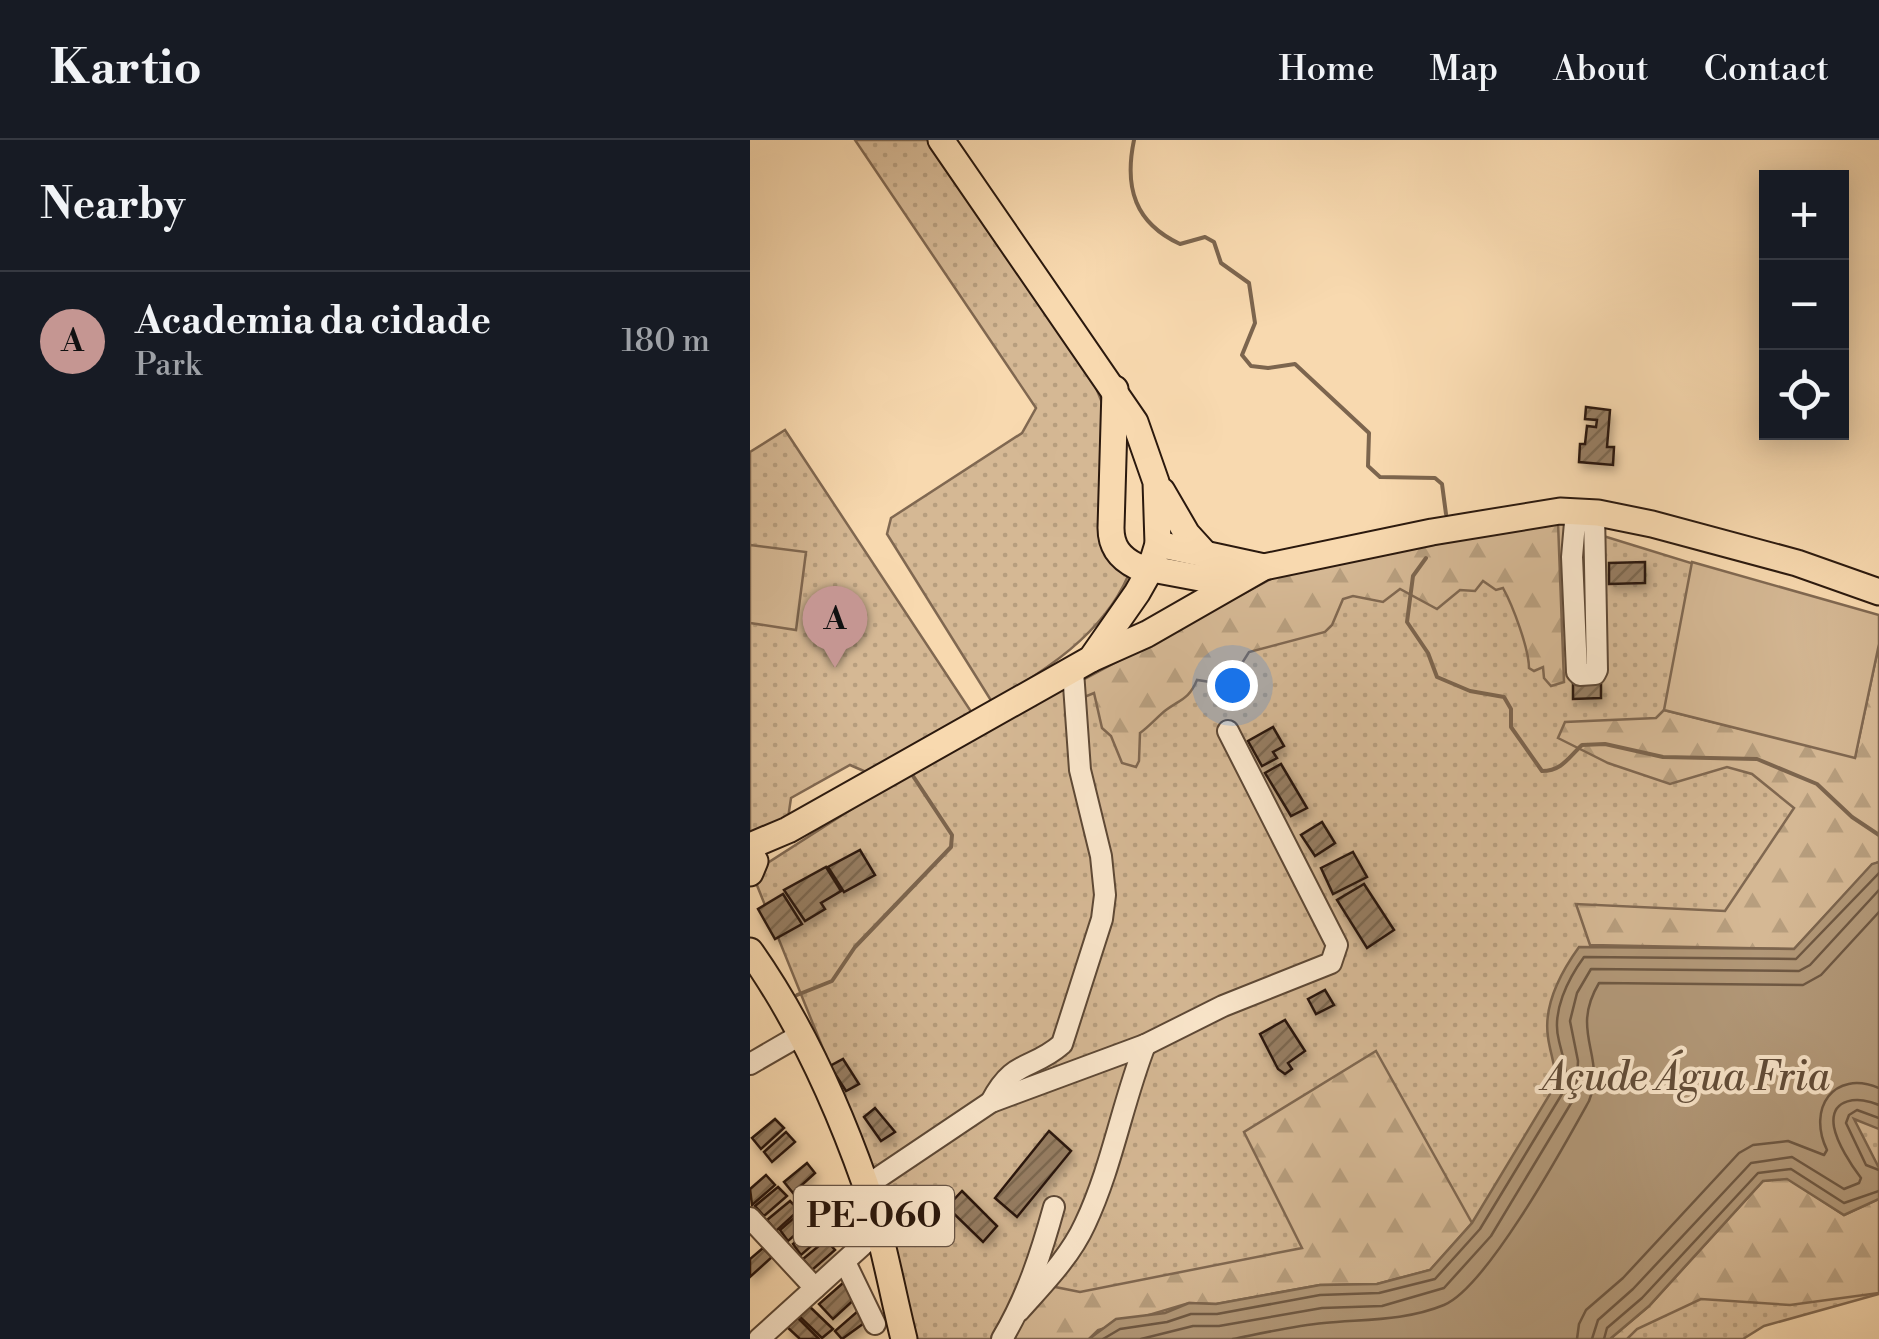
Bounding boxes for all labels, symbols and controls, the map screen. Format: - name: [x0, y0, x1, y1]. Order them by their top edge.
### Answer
- text: Kartio: [50, 39, 202, 99]
- text: Home: [1278, 48, 1374, 91]
- text: Map: [1429, 48, 1498, 91]
- text: About: [1553, 48, 1649, 91]
- text: Contact: [1704, 48, 1829, 91]
- map controls: [1759, 170, 1849, 440]
- button: +: [1759, 170, 1849, 260]
- text: Nearby: [40, 179, 185, 232]
- button: −: [1759, 260, 1849, 350]
- text: Academia da cidade: [135, 298, 491, 345]
- text: A: [61, 321, 84, 361]
- text: 180 m: [621, 321, 710, 361]
- text: Park: [135, 345, 202, 385]
- button: locate: [1759, 350, 1849, 440]
- pin: A: [802, 586, 868, 668]
- your location: [1207, 660, 1258, 711]
- water label: Açude Água Fria: [1538, 1049, 1831, 1103]
- road number: PE-060: [794, 1186, 954, 1246]

